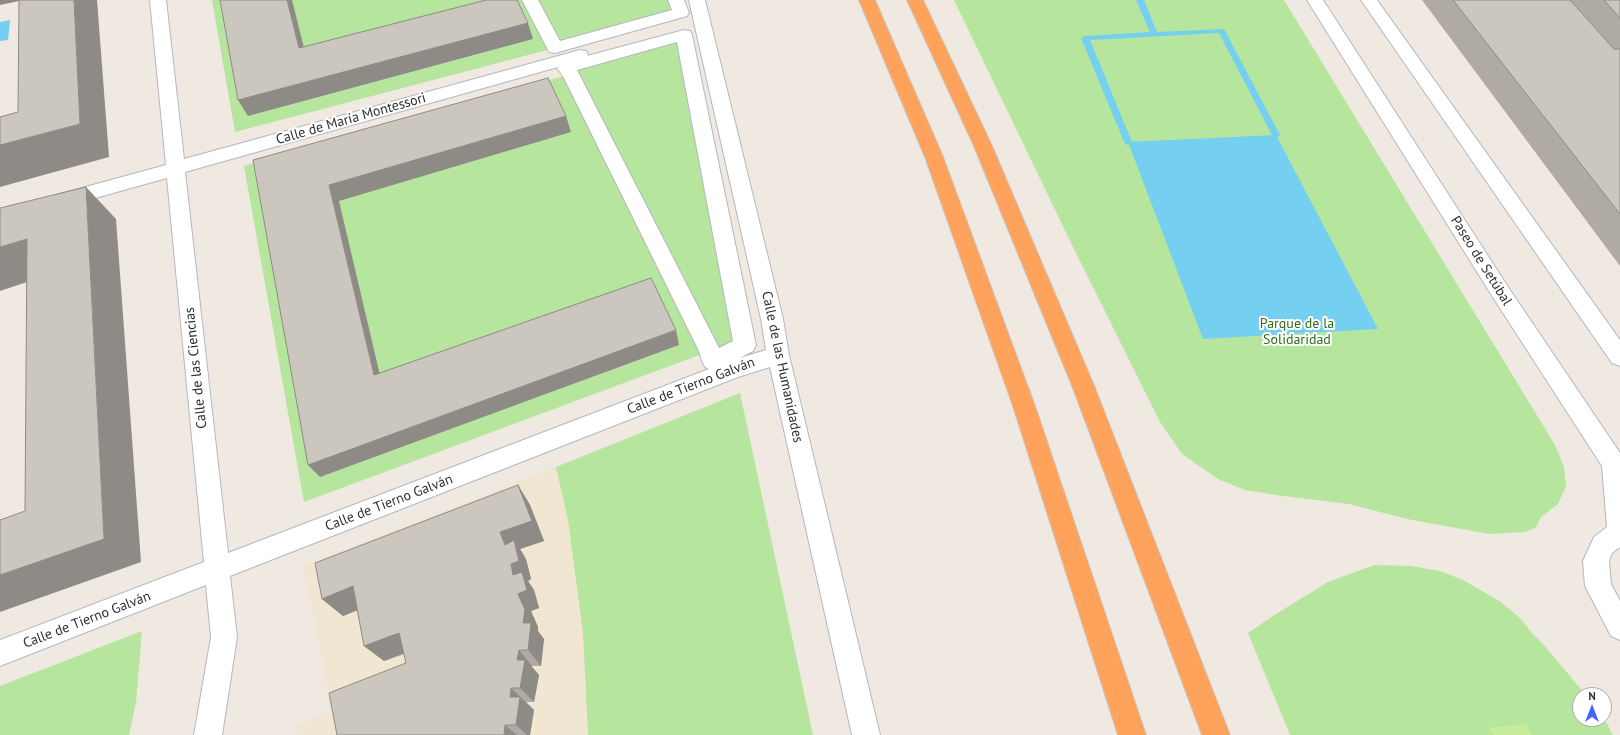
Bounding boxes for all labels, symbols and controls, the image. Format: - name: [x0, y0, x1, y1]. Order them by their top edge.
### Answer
- street label: Calle de María Montessori: [274, 90, 428, 148]
- street label: Paseo de Setúbal: [1447, 213, 1515, 309]
- street label: Calle de las Humanidades: [758, 290, 806, 444]
- street label: Calle de las Ciencias: [181, 306, 211, 430]
- park label: Parque de la Solidaridad: [1260, 316, 1334, 348]
- street label: Calle de Tierno Galván: [625, 354, 757, 418]
- street label: Calle de Tierno Galván: [323, 471, 455, 535]
- street label: Calle de Tierno Galván: [21, 588, 153, 652]
- north arrow: [1572, 687, 1612, 727]
- text: N: [1588, 689, 1596, 703]

